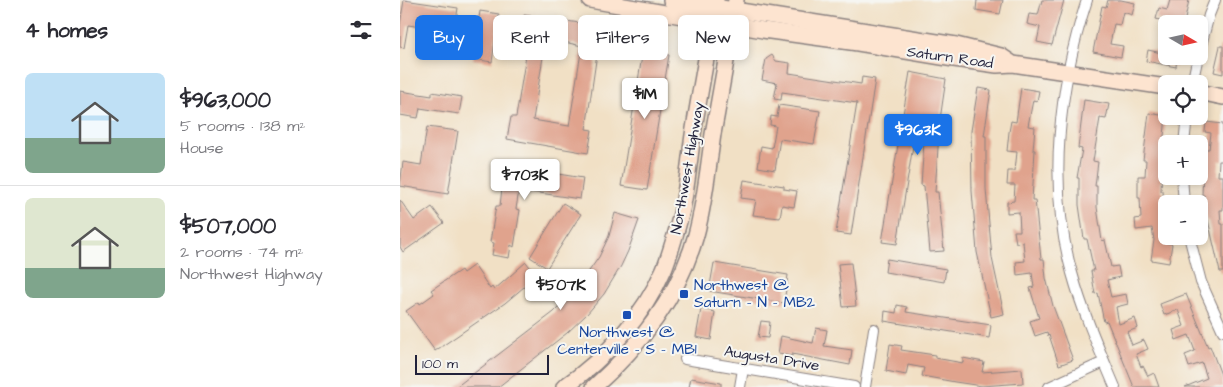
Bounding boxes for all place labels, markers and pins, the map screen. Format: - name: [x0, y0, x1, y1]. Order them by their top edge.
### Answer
- pin: $1M: [621, 78, 669, 120]
- pin: $963K: [883, 114, 953, 156]
- pin: $703K: [490, 158, 560, 201]
- pin: $507K: [526, 268, 596, 311]
- place label: Northwest @ Saturn - N - MB2: [694, 275, 816, 313]
- marker: Northwest @ Saturn - N - MB2: [678, 288, 690, 300]
- marker: Northwest @ Centerville - S - MB1: [621, 309, 633, 321]
- place label: Northwest @ Centerville - S - MB1: [557, 322, 697, 360]

